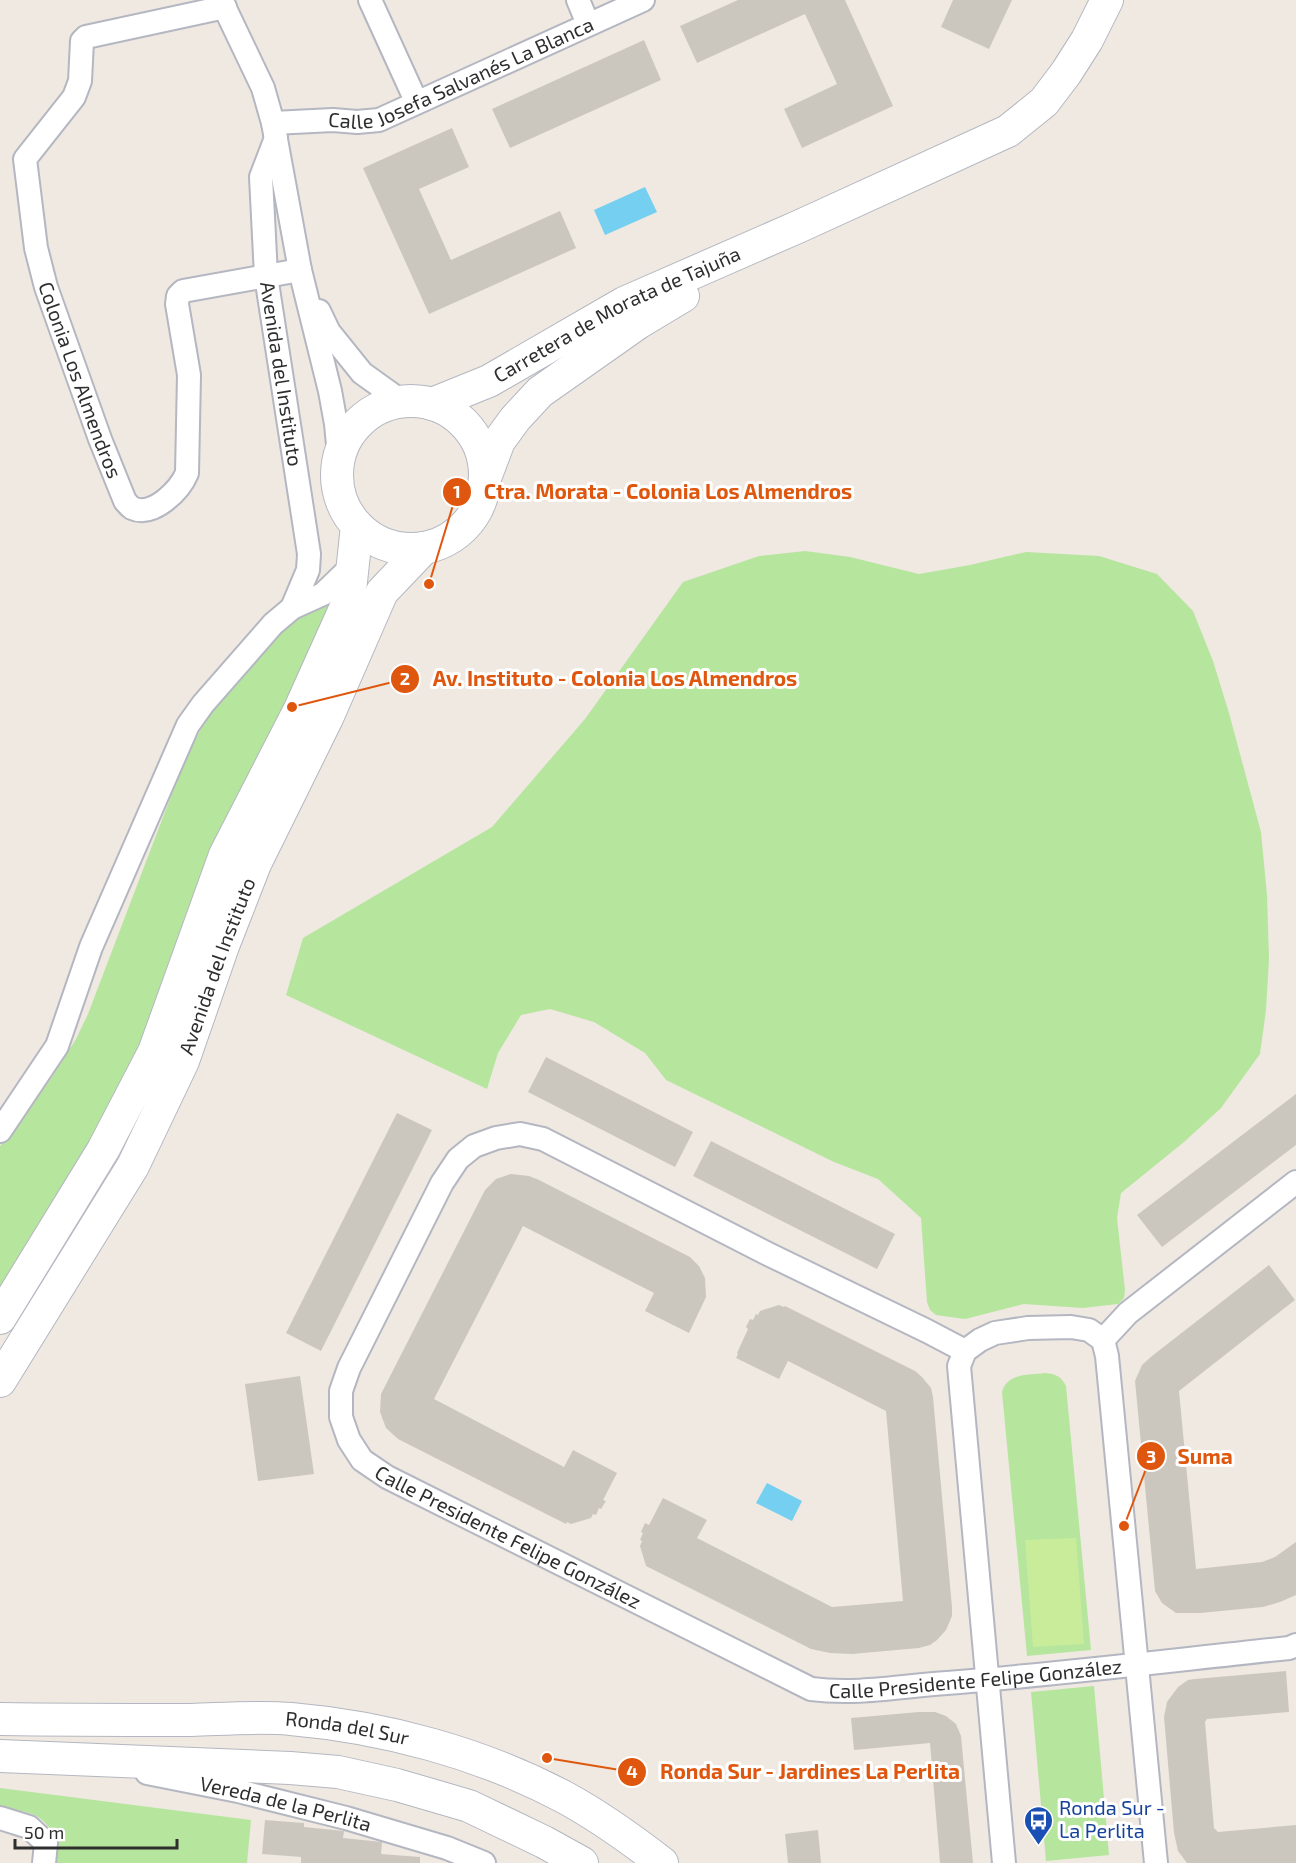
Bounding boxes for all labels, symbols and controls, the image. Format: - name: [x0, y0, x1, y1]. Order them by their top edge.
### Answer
- street label: Calle Josefa Salvanés La Blanca: [328, 11, 597, 133]
- street label: Carretera de Morata de Tajuña: [489, 241, 744, 387]
- street label: Colonia Los Almendros: [34, 278, 127, 481]
- street label: Avenida del Instituto: [256, 280, 308, 468]
- callout: Ctra. Morata - Colonia Los Almendros: [442, 473, 865, 512]
- text: Ctra. Morata - Colonia Los Almendros: [484, 478, 852, 503]
- text: 1: [453, 480, 461, 502]
- callout: Av. Instituto - Colonia Los Almendros: [390, 659, 809, 698]
- text: Av. Instituto - Colonia Los Almendros: [433, 665, 797, 690]
- text: 2: [400, 667, 410, 689]
- street label: Avenida del Instituto: [173, 874, 260, 1057]
- callout: Suma: [1136, 1437, 1245, 1476]
- text: Suma: [1177, 1443, 1233, 1468]
- text: 3: [1146, 1445, 1156, 1467]
- street label: Calle Presidente Felipe González: [371, 1459, 645, 1613]
- street label: Calle Presidente Felipe González: [829, 1653, 1123, 1702]
- street label: Ronda del Sur: [284, 1706, 412, 1749]
- callout: Ronda Sur - Jardines La Perlita: [617, 1752, 972, 1791]
- text: Ronda Sur - Jardines La Perlita: [660, 1758, 960, 1783]
- text: 4: [626, 1760, 638, 1782]
- street label: Vereda de la Perlita: [198, 1771, 374, 1836]
- place label: Ronda Sur - La Perlita: [1059, 1795, 1165, 1842]
- bus stop icon: Ronda Sur - La Perlita: [1022, 1804, 1054, 1846]
- scale bar: [15, 1812, 177, 1850]
- text: 50 m: [24, 1821, 64, 1843]

